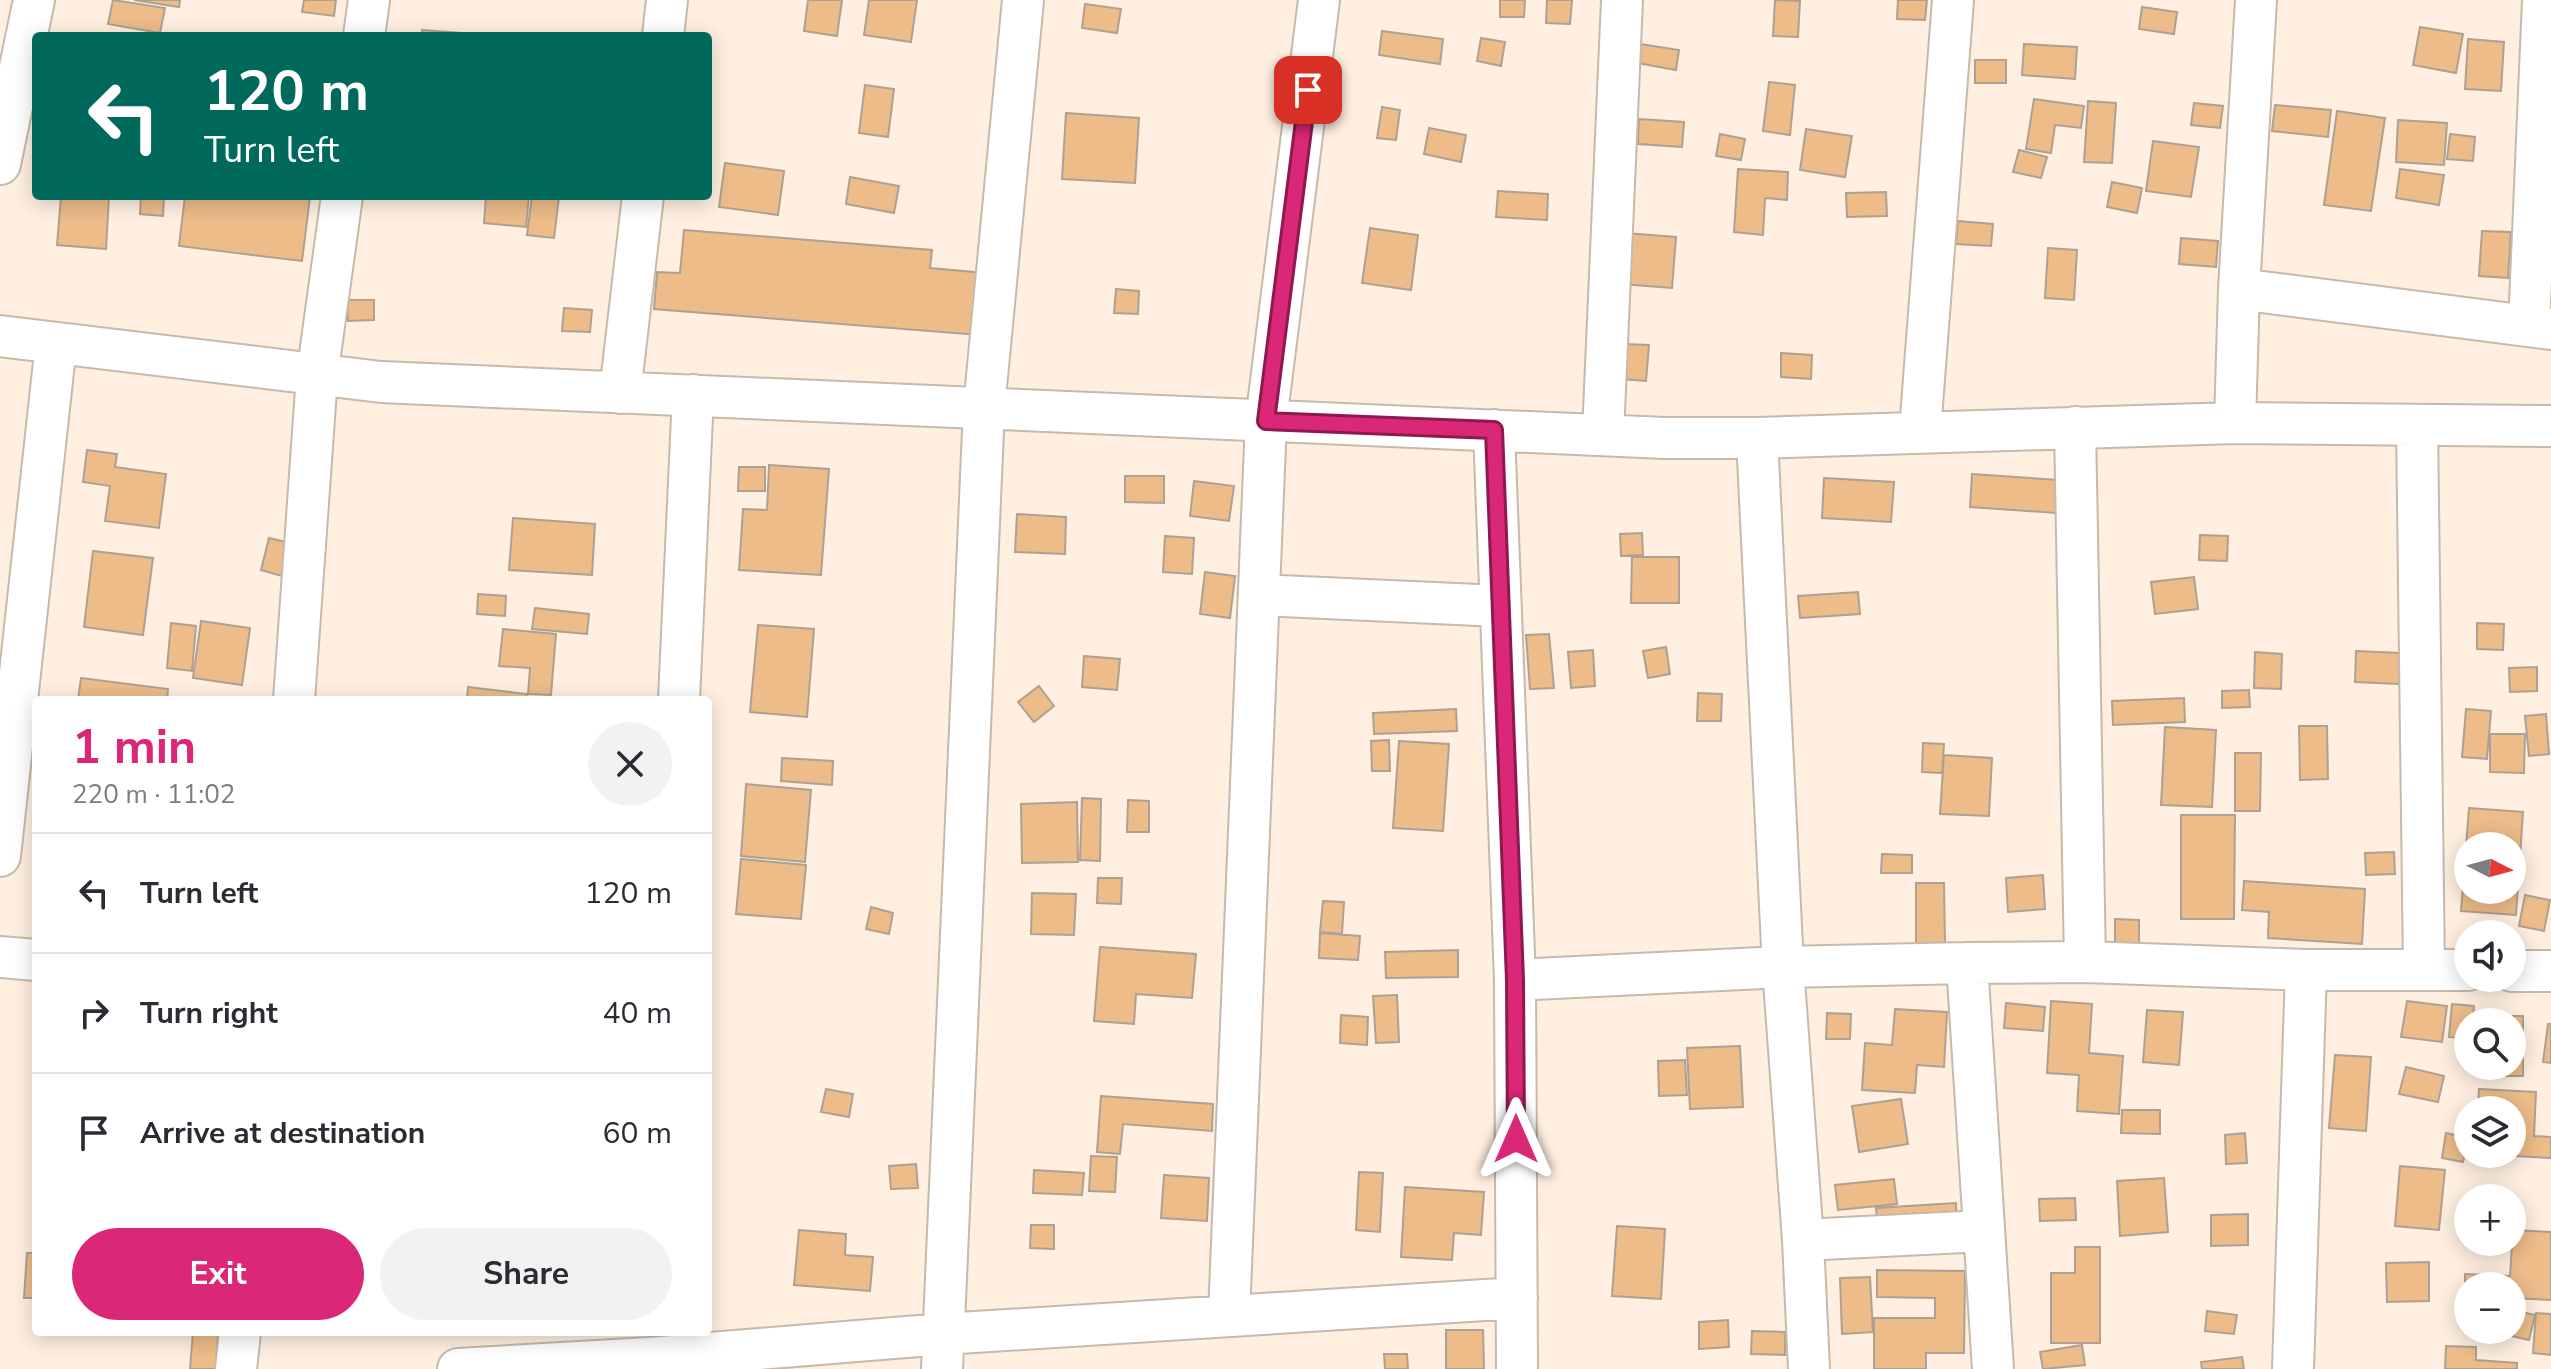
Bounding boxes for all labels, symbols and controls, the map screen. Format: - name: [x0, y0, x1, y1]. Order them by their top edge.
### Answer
- text: 120 m: [204, 53, 369, 130]
- pin: [1274, 56, 1342, 124]
- icon: left: [72, 64, 176, 168]
- icon: arrive: [1286, 68, 1330, 112]
- text: Turn left: [204, 126, 339, 175]
- text: 1 min: [72, 714, 196, 780]
- button: close: [588, 722, 672, 806]
- text: 220 m · 11:02: [72, 777, 235, 812]
- north arrow: [2454, 832, 2526, 904]
- map controls: [2454, 832, 2526, 1344]
- icon: left: [72, 871, 116, 915]
- text: Turn left: [140, 873, 258, 914]
- text: 120 m: [585, 873, 672, 914]
- button: sound: [2454, 920, 2526, 992]
- icon: right: [72, 991, 116, 1035]
- text: Turn right: [140, 993, 278, 1034]
- text: 40 m: [603, 993, 672, 1034]
- button: search: [2454, 1008, 2526, 1080]
- button: layers: [2454, 1096, 2526, 1168]
- position arrow: [1474, 1097, 1558, 1181]
- icon: arrive: [72, 1111, 116, 1155]
- text: Arrive at destination: [140, 1113, 425, 1154]
- text: 60 m: [603, 1113, 672, 1154]
- button: +: [2454, 1184, 2526, 1256]
- button: Exit: [72, 1228, 364, 1320]
- button: Share: [380, 1228, 672, 1320]
- button: −: [2454, 1272, 2526, 1344]

